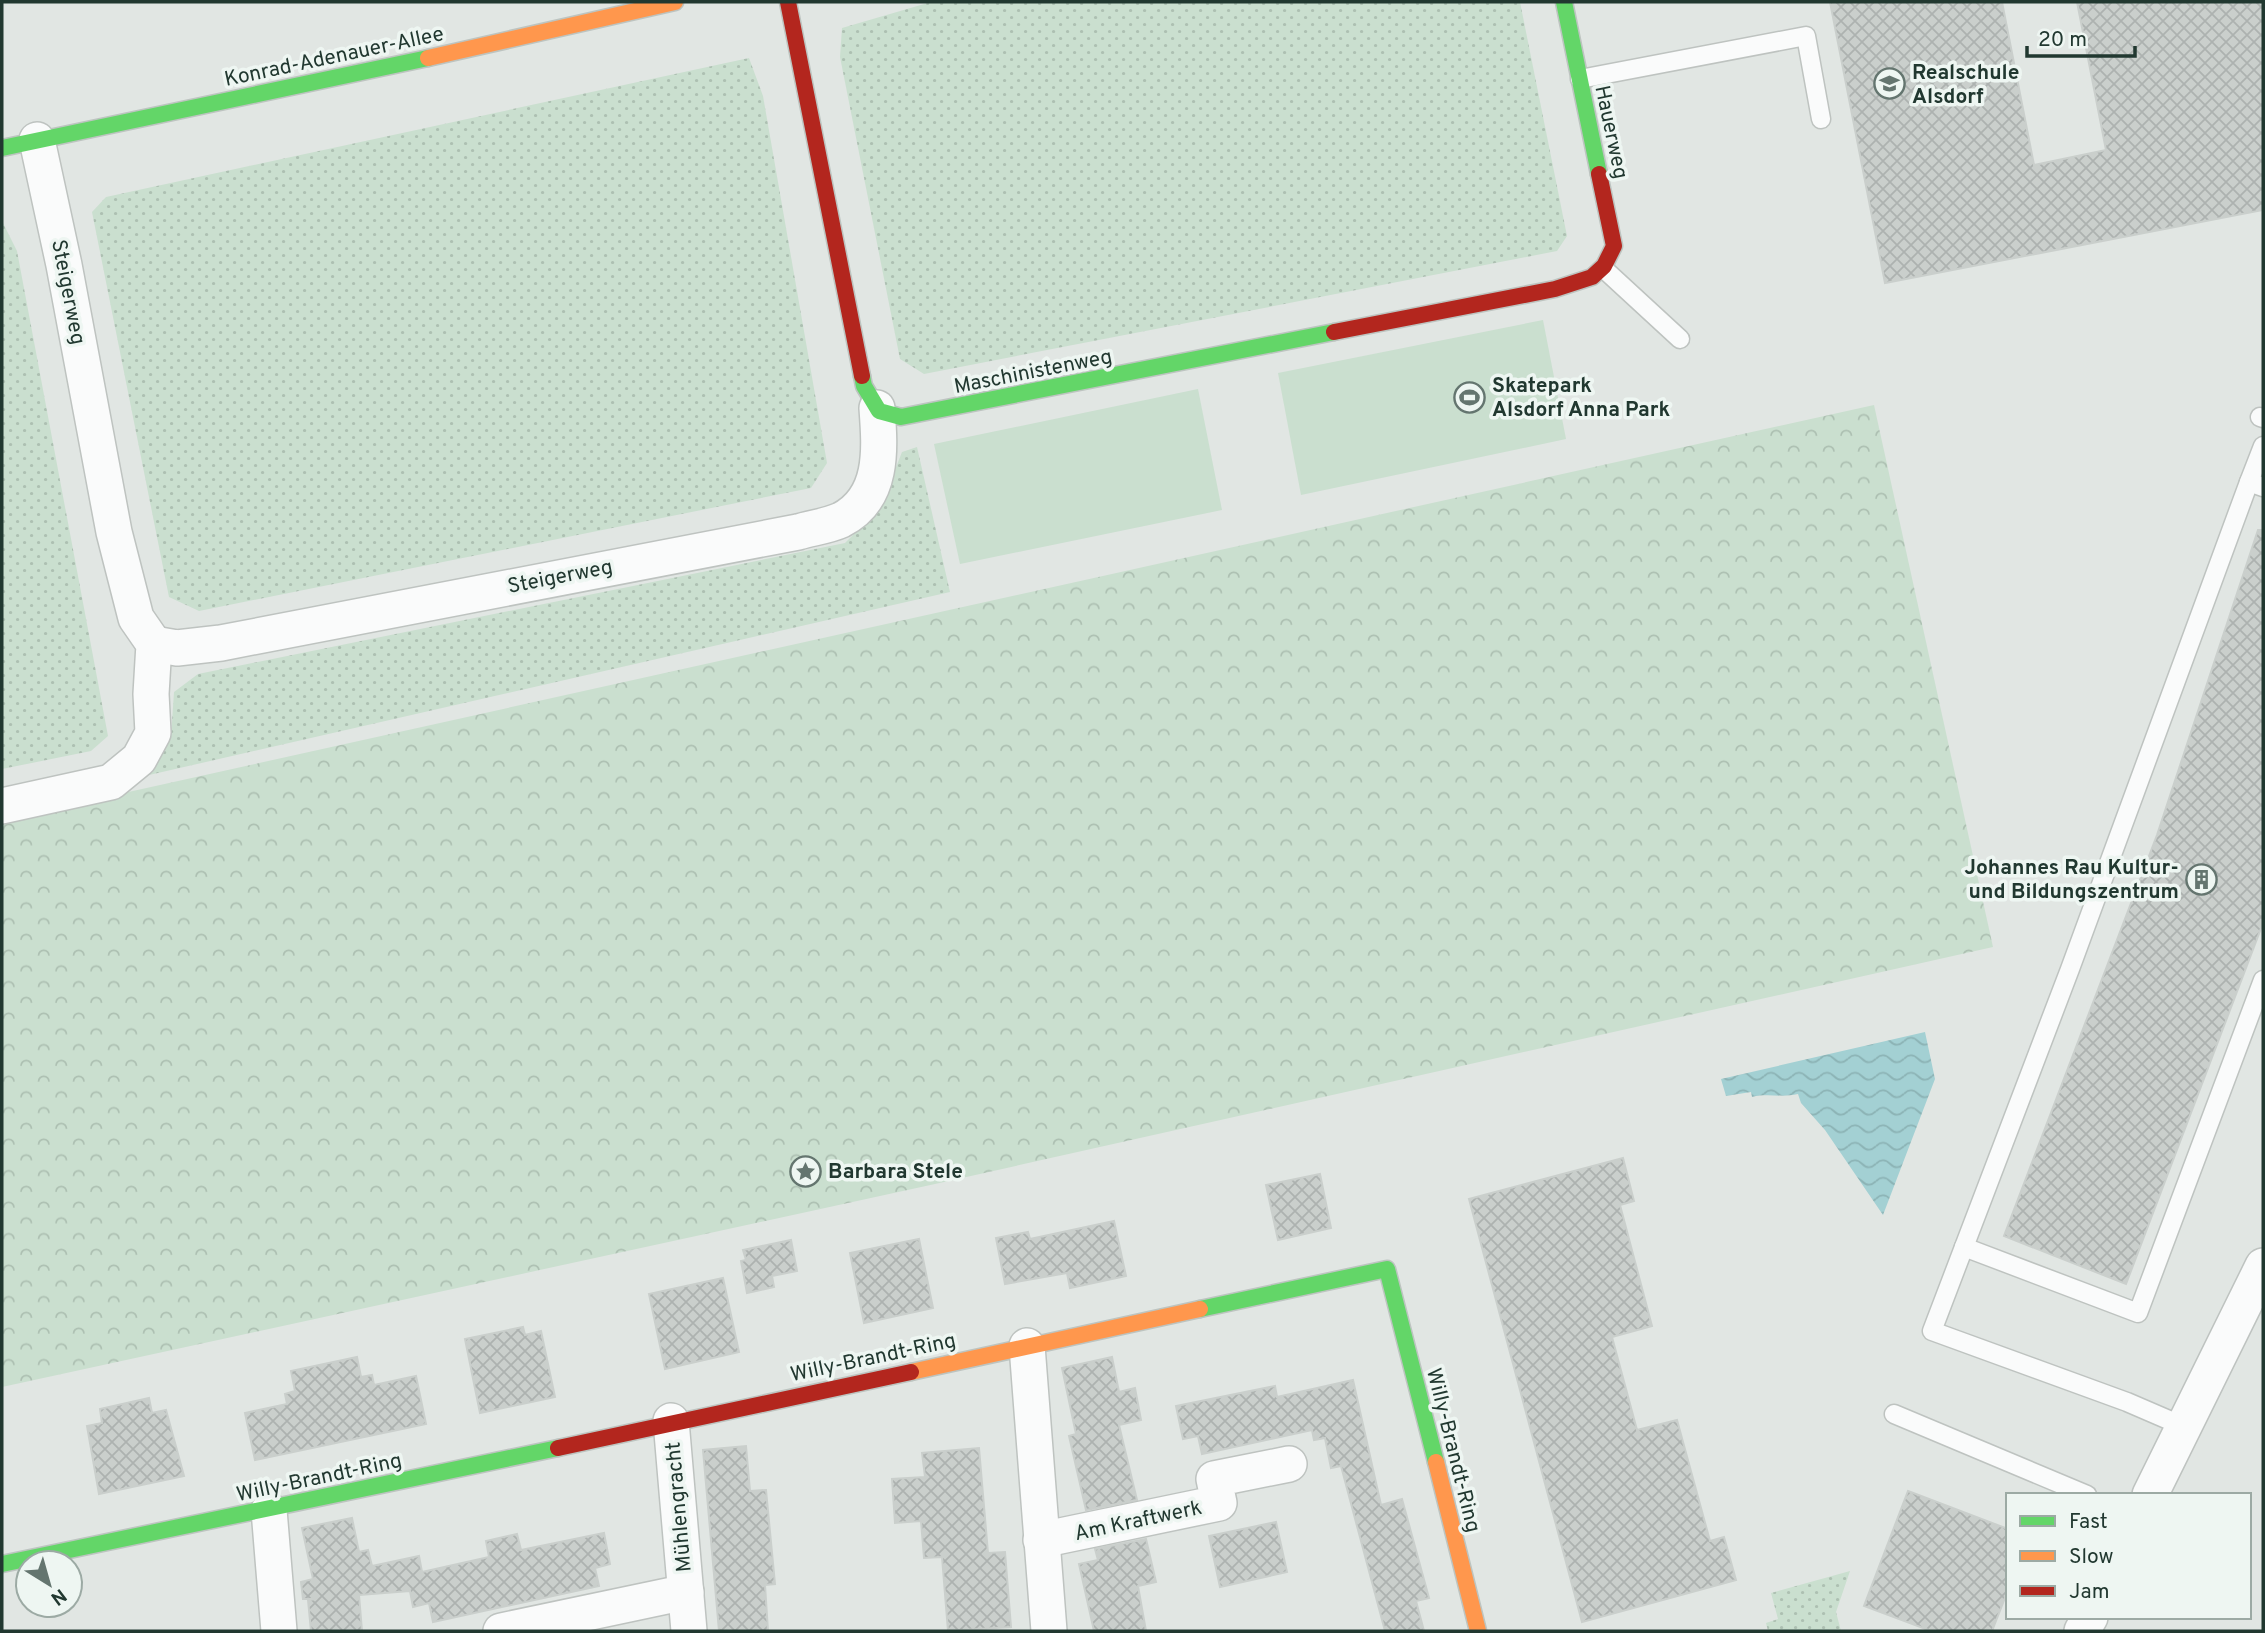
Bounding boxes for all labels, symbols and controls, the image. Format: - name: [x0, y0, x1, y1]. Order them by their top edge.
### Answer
- scale bar: [2027, 14, 2136, 58]
- street label: Konrad-Adenauer-Allee: [222, 21, 446, 94]
- text: 20 m: [2038, 27, 2087, 54]
- place label: Realschule Alsdorf: [1912, 60, 2019, 111]
- school or university icon: Realschule Alsdorf: [1872, 67, 1906, 101]
- street label: Hauerweg: [1587, 83, 1634, 182]
- street label: Steigerweg: [44, 237, 91, 347]
- street label: Maschinistenweg: [952, 344, 1115, 401]
- place label: Skatepark Alsdorf Anna Park: [1492, 373, 1670, 424]
- sports icon: Skatepark Alsdorf Anna Park: [1452, 380, 1486, 414]
- street label: Steigerweg: [505, 554, 615, 601]
- place label: Johannes Rau Kultur- und Bildungszentrum: [1964, 855, 2179, 906]
- building icon: Johannes Rau Kultur- und Bildungszentrum: [2185, 862, 2219, 896]
- place icon: Barbara Stele: [788, 1154, 822, 1188]
- place label: Barbara Stele: [828, 1159, 963, 1186]
- street label: Willy-Brandt-Ring: [788, 1328, 959, 1389]
- street label: Willy-Brandt-Ring: [1419, 1365, 1486, 1535]
- street label: Mühlengracht: [660, 1441, 699, 1573]
- street label: Willy-Brandt-Ring: [234, 1448, 405, 1509]
- legend: [2006, 1493, 2251, 1619]
- street label: Am Kraftwerk: [1072, 1495, 1205, 1548]
- text: Fast: [2069, 1509, 2108, 1536]
- text: Slow: [2069, 1544, 2114, 1571]
- north arrow: [14, 1549, 84, 1619]
- text: Jam: [2069, 1579, 2110, 1606]
- text: N: [45, 1582, 71, 1610]

